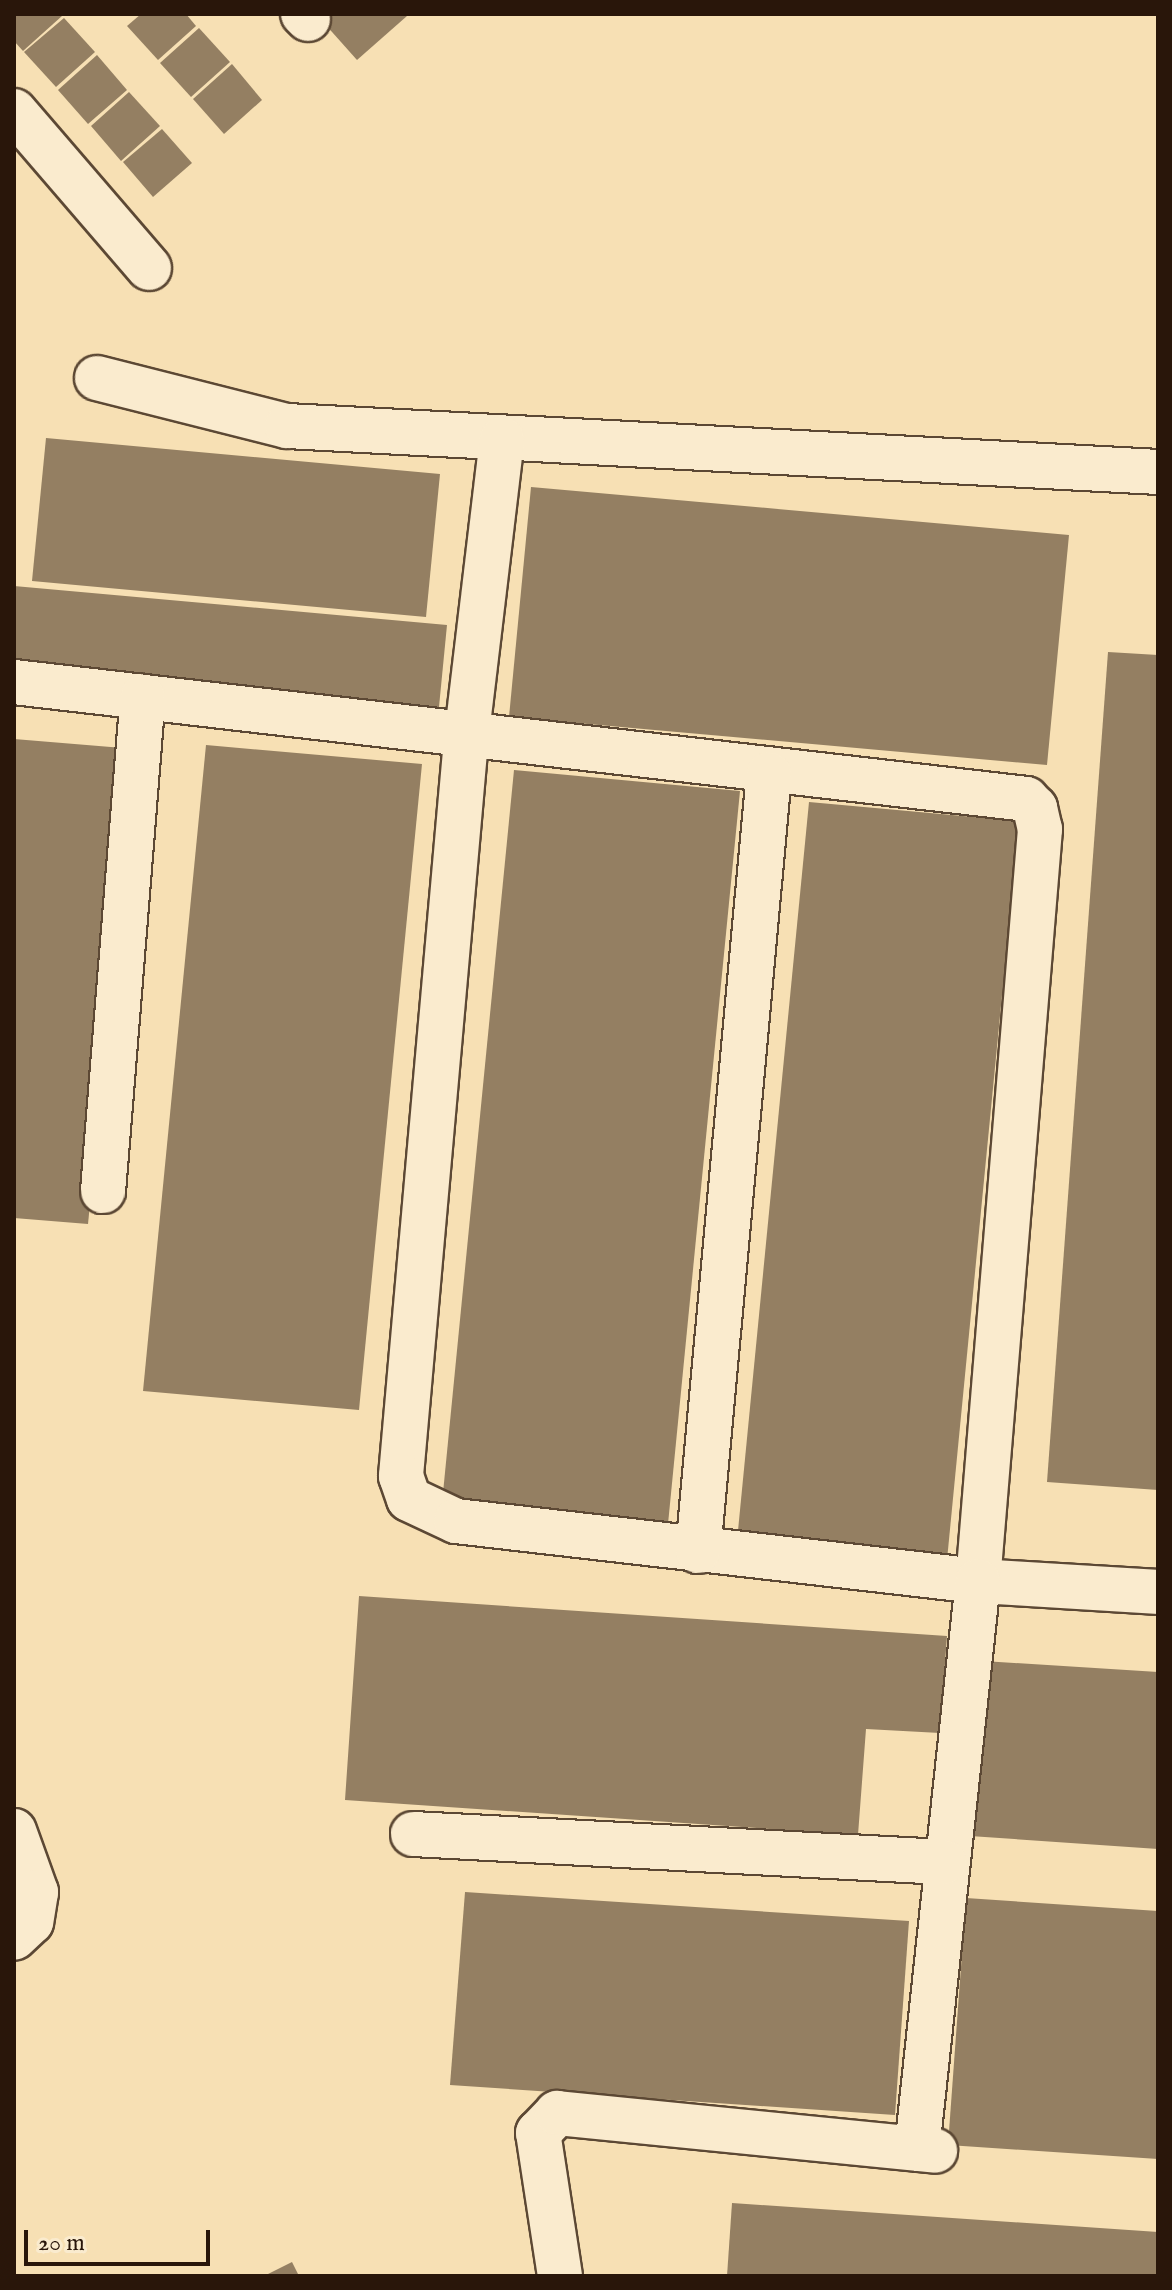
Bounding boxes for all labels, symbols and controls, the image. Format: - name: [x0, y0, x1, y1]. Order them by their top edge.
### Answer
- scale bar: [28, 2214, 214, 2264]
- text: 20 m: [38, 2228, 85, 2259]

